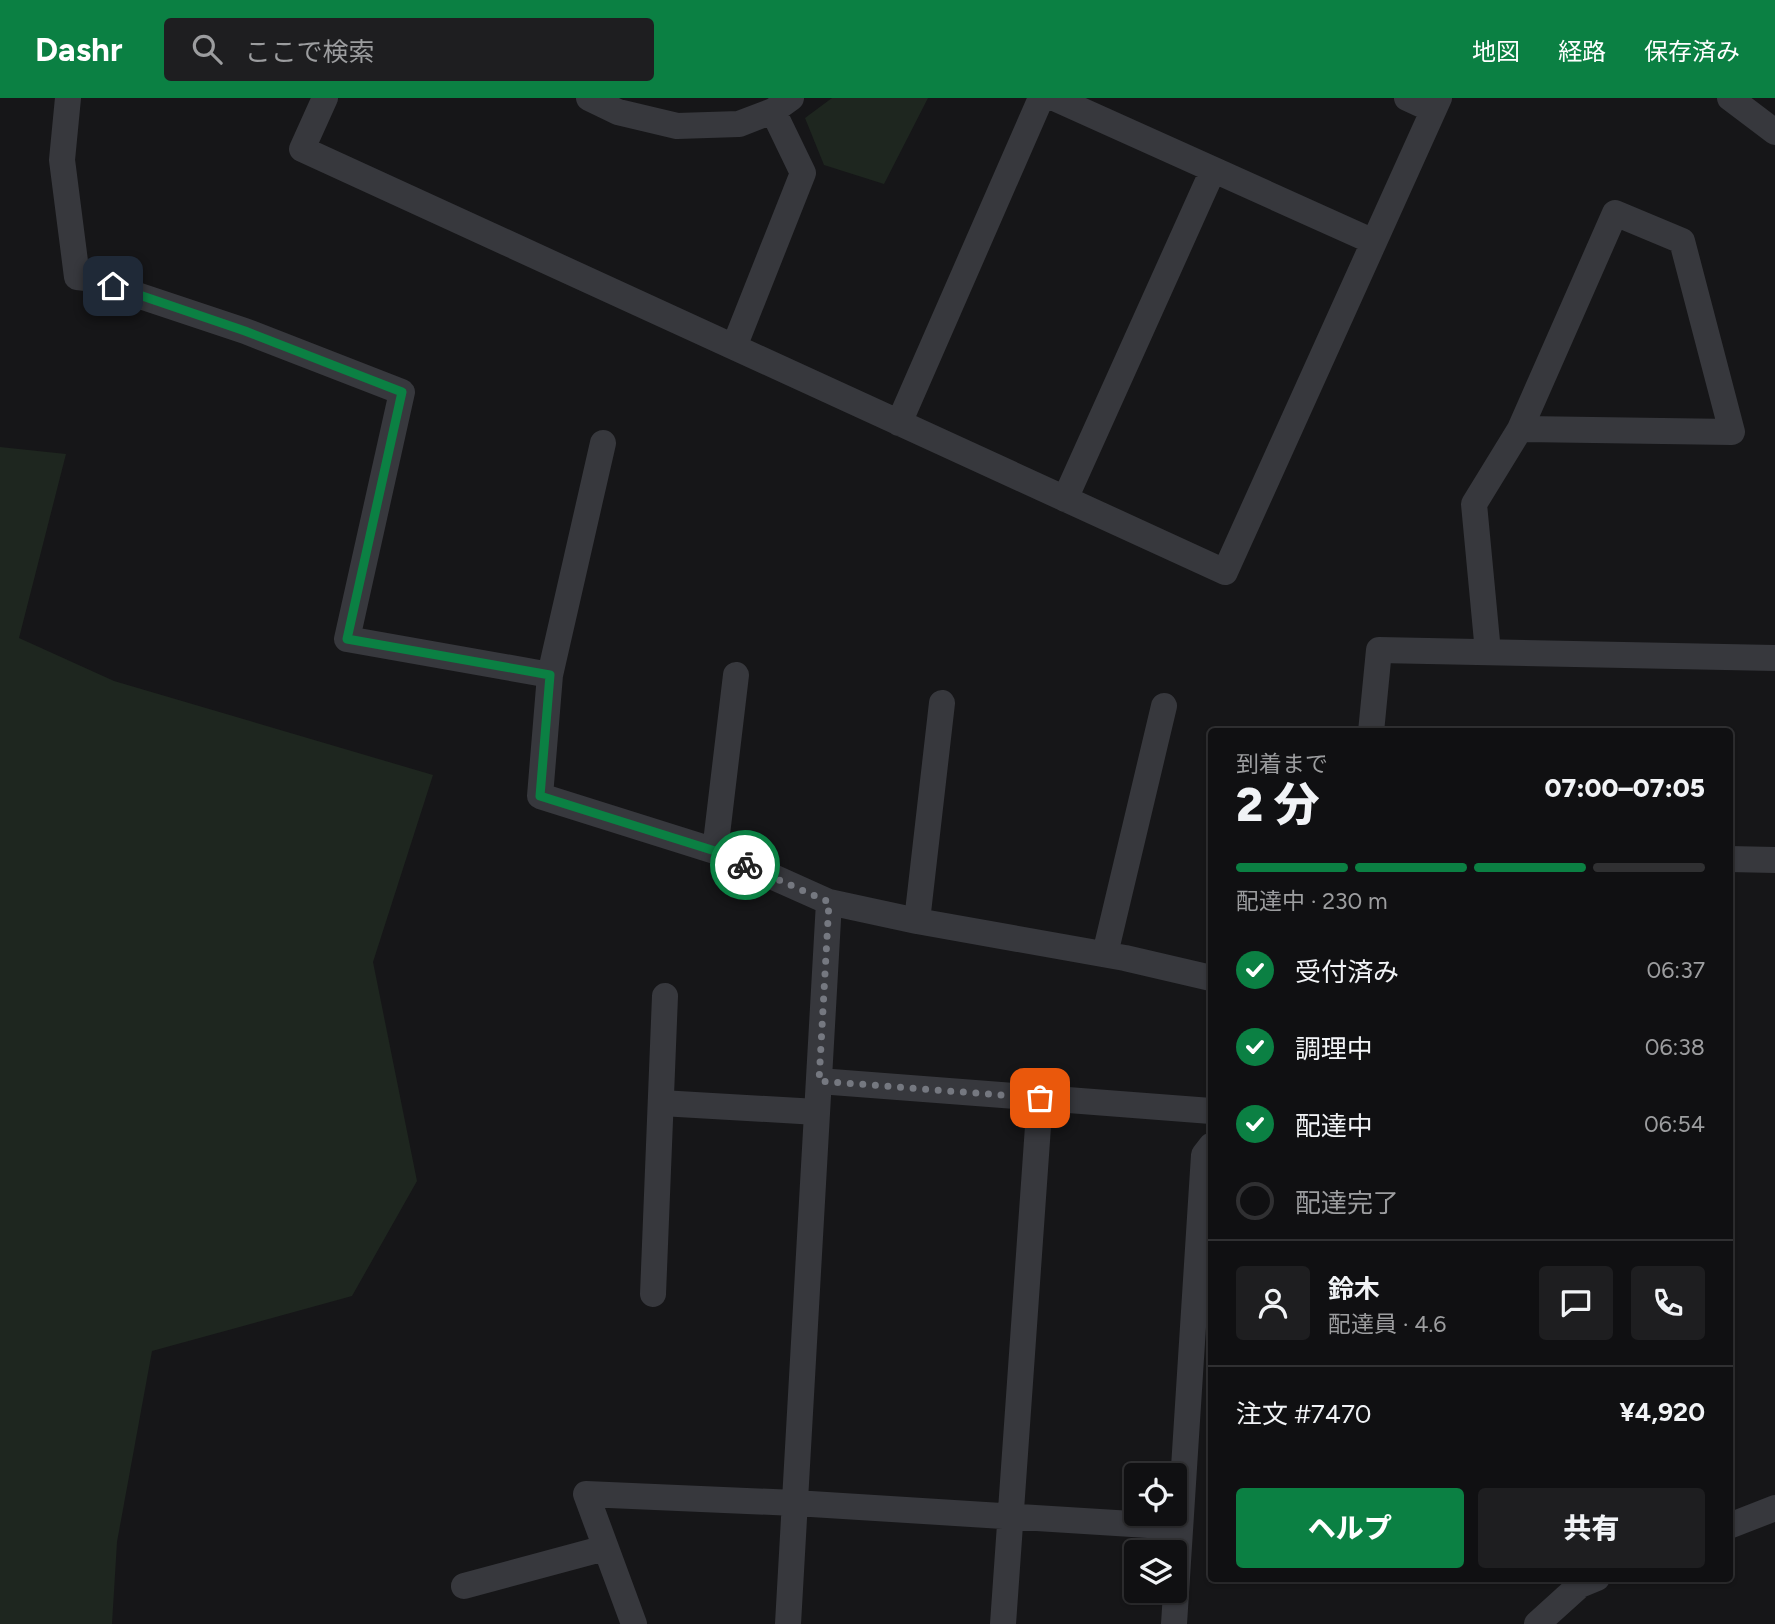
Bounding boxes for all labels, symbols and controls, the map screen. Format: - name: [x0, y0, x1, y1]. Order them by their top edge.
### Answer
- search box: [164, 18, 654, 81]
- text: Dashr: [35, 30, 122, 69]
- icon: search: [188, 30, 226, 68]
- text: ここで検索: [244, 36, 374, 68]
- text: 地図: [1472, 37, 1520, 66]
- text: 経路: [1558, 37, 1606, 66]
- text: 保存済み: [1644, 37, 1740, 66]
- pin: [83, 256, 143, 316]
- icon: home: [94, 267, 132, 305]
- text: 到着まで: [1236, 750, 1328, 778]
- text: 07:00–07:05: [1545, 772, 1705, 804]
- text: 2 分: [1236, 777, 1320, 833]
- courier: [710, 830, 780, 900]
- icon: bike: [726, 846, 764, 884]
- text: 配達中 · 230 m: [1236, 887, 1388, 915]
- icon: check: [1236, 951, 1274, 989]
- text: 受付済み: [1295, 956, 1399, 988]
- text: 06:37: [1647, 956, 1705, 984]
- icon: check: [1236, 1028, 1274, 1066]
- text: 調理中: [1295, 1033, 1373, 1065]
- text: 06:38: [1645, 1033, 1705, 1061]
- pin: [1010, 1068, 1070, 1128]
- icon: bag: [1021, 1079, 1059, 1117]
- icon: check: [1236, 1105, 1274, 1143]
- text: 配達中: [1295, 1110, 1373, 1142]
- text: 06:54: [1644, 1110, 1705, 1138]
- text: 配達完了: [1295, 1187, 1399, 1219]
- button: person: [1236, 1266, 1310, 1340]
- button: chat: [1539, 1266, 1613, 1340]
- button: phone: [1631, 1266, 1705, 1340]
- text: 鈴木: [1328, 1273, 1380, 1305]
- text: 配達員 · 4.6: [1328, 1310, 1446, 1338]
- text: ¥4,920: [1619, 1396, 1705, 1428]
- text: 注文 #7470: [1236, 1398, 1372, 1430]
- map controls: [1124, 1463, 1187, 1603]
- button: locate: [1124, 1463, 1187, 1526]
- button: ヘルプ: [1236, 1488, 1464, 1568]
- button: 共有: [1478, 1488, 1705, 1568]
- button: layers: [1124, 1540, 1187, 1603]

